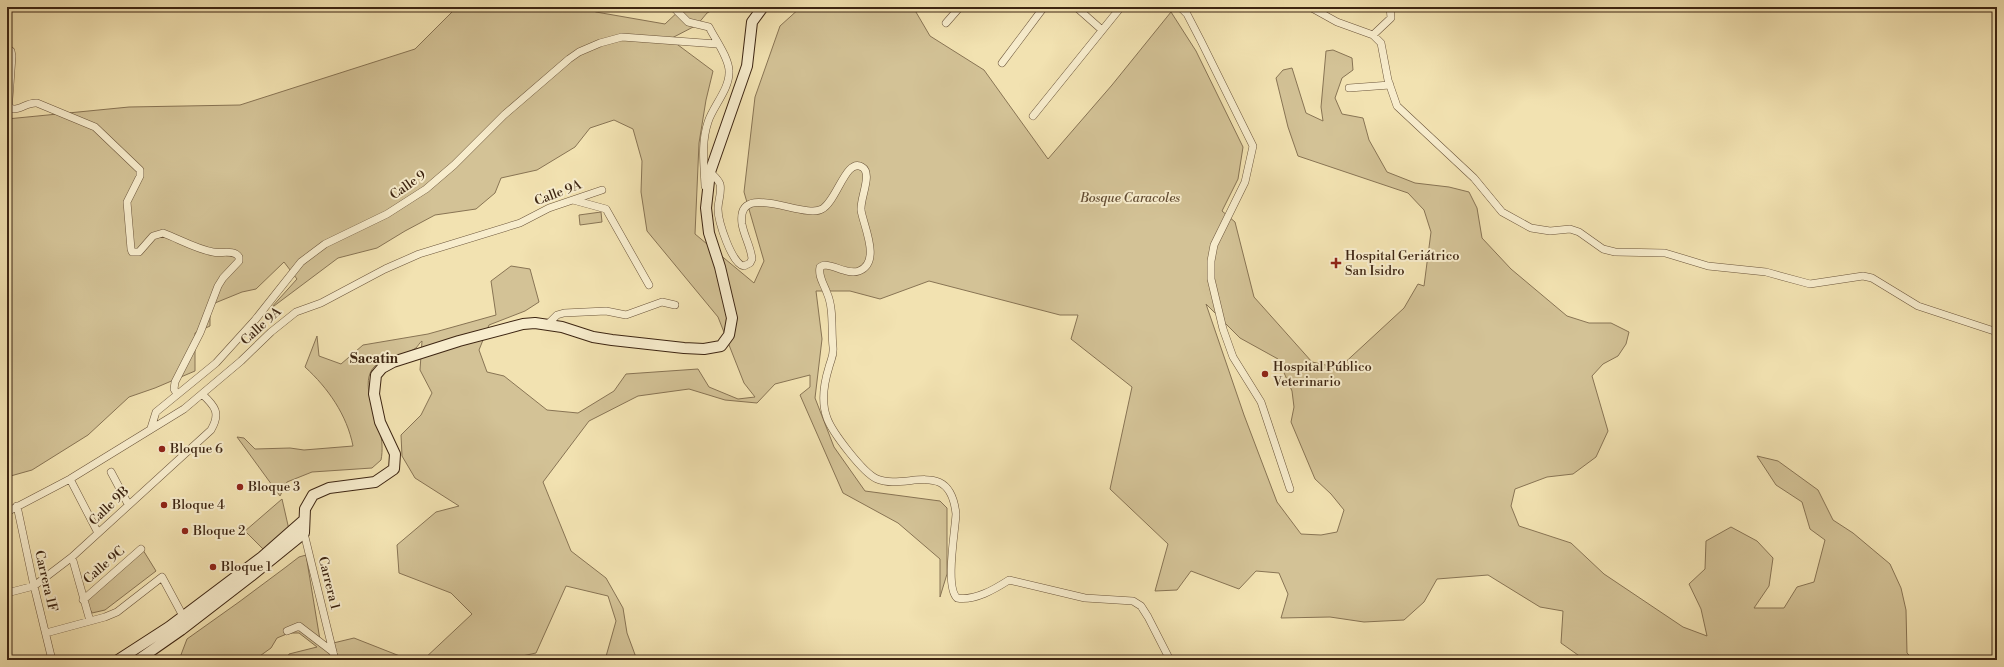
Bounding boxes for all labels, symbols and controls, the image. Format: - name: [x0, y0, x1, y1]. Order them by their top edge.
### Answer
- street label: Calle 9: [387, 167, 429, 203]
- street label: Calle 9A: [532, 176, 585, 209]
- park label: Bosque Caracoles: [1079, 190, 1180, 206]
- place label: Hospital Geriátrico San Isidro: [1345, 248, 1460, 279]
- marker: Hospital Geriátrico San Isidro: [1330, 257, 1342, 269]
- street label: Calle 9A: [237, 303, 285, 348]
- district label: Sacatin: [350, 350, 399, 368]
- place label: Hospital Público Veterinario: [1272, 359, 1372, 390]
- marker: Hospital Público Veterinario: [1260, 369, 1270, 379]
- place label: Bloque 6: [169, 441, 223, 457]
- marker: Bloque 6: [157, 444, 167, 454]
- place label: Bloque 3: [247, 479, 300, 495]
- marker: Bloque 3: [235, 482, 245, 492]
- street label: Calle 9B: [86, 483, 132, 529]
- place label: Bloque 4: [171, 497, 225, 513]
- marker: Bloque 4: [159, 500, 169, 510]
- place label: Bloque 2: [192, 523, 245, 539]
- marker: Bloque 2: [180, 526, 190, 536]
- street label: Calle 9C: [80, 543, 128, 587]
- street label: Carrera 1F: [31, 549, 61, 614]
- street label: Carrera 1: [315, 555, 343, 611]
- place label: Bloque 1: [220, 559, 272, 575]
- marker: Bloque 1: [208, 562, 218, 572]

